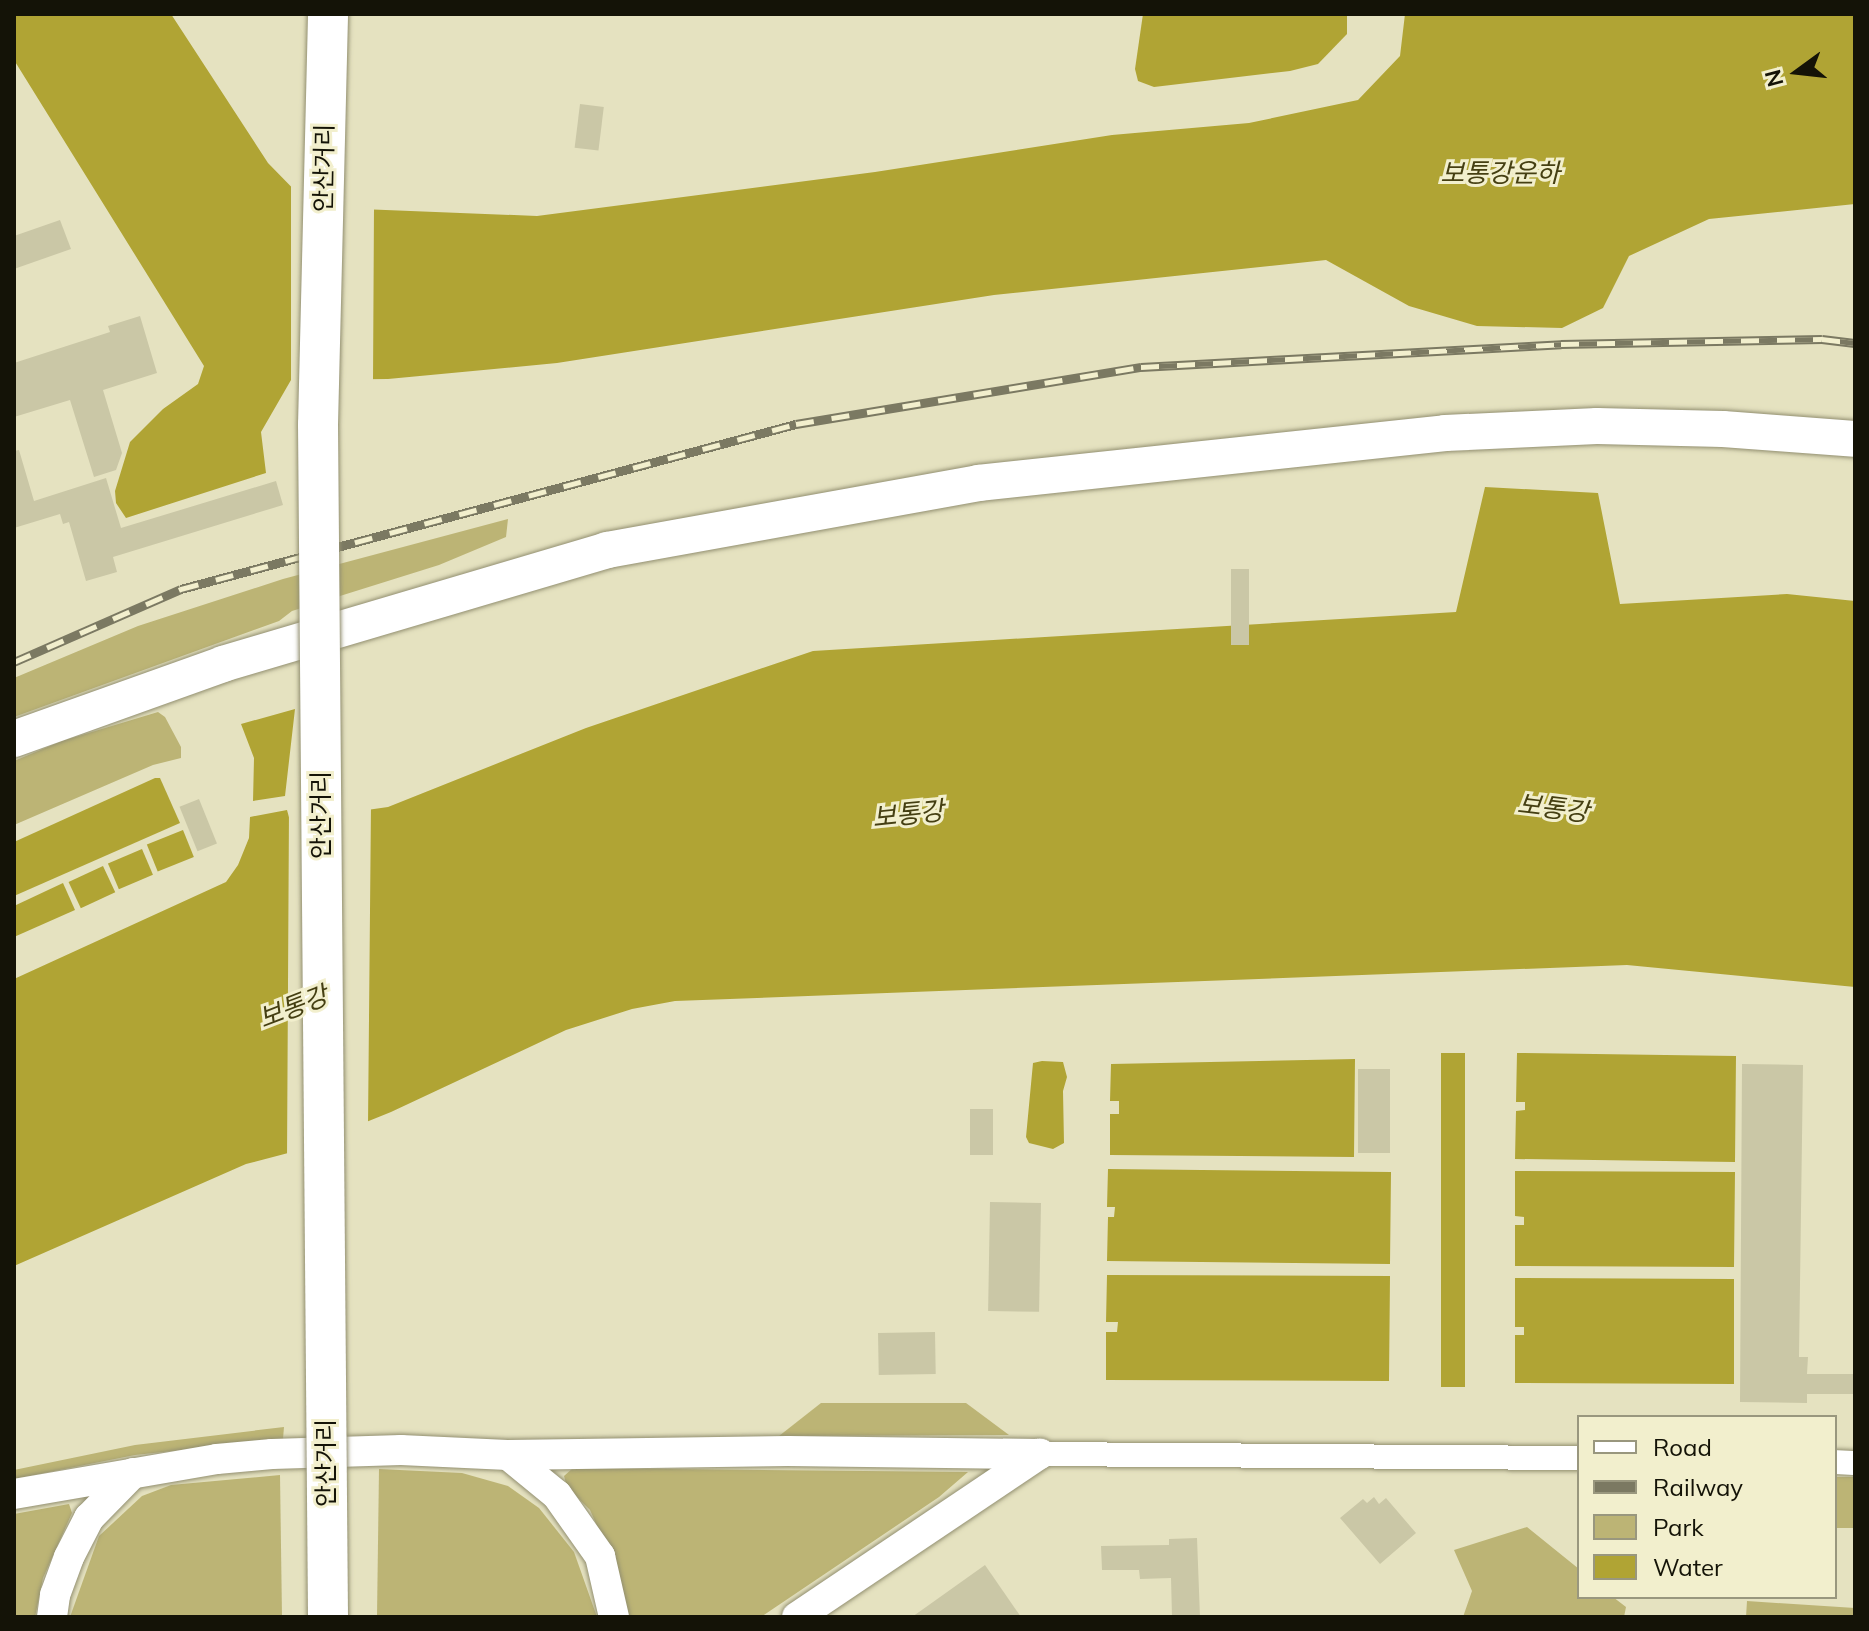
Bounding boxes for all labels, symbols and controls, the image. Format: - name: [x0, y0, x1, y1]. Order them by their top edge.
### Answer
- north arrow: [1757, 32, 1837, 112]
- text: N: [1758, 67, 1789, 90]
- street label: 안산거리: [309, 124, 339, 212]
- water label: 보통강운하: [1440, 157, 1560, 189]
- street label: 안산거리: [307, 771, 335, 859]
- water label: 보통강: [1515, 788, 1591, 828]
- water label: 보통강: [871, 795, 945, 833]
- water label: 보통강: [254, 980, 332, 1034]
- legend: [1577, 1415, 1837, 1599]
- street label: 안산거리: [312, 1419, 340, 1507]
- text: Road: [1653, 1432, 1712, 1462]
- text: Railway: [1653, 1472, 1743, 1502]
- text: Park: [1653, 1512, 1704, 1542]
- text: Water: [1653, 1552, 1723, 1582]

